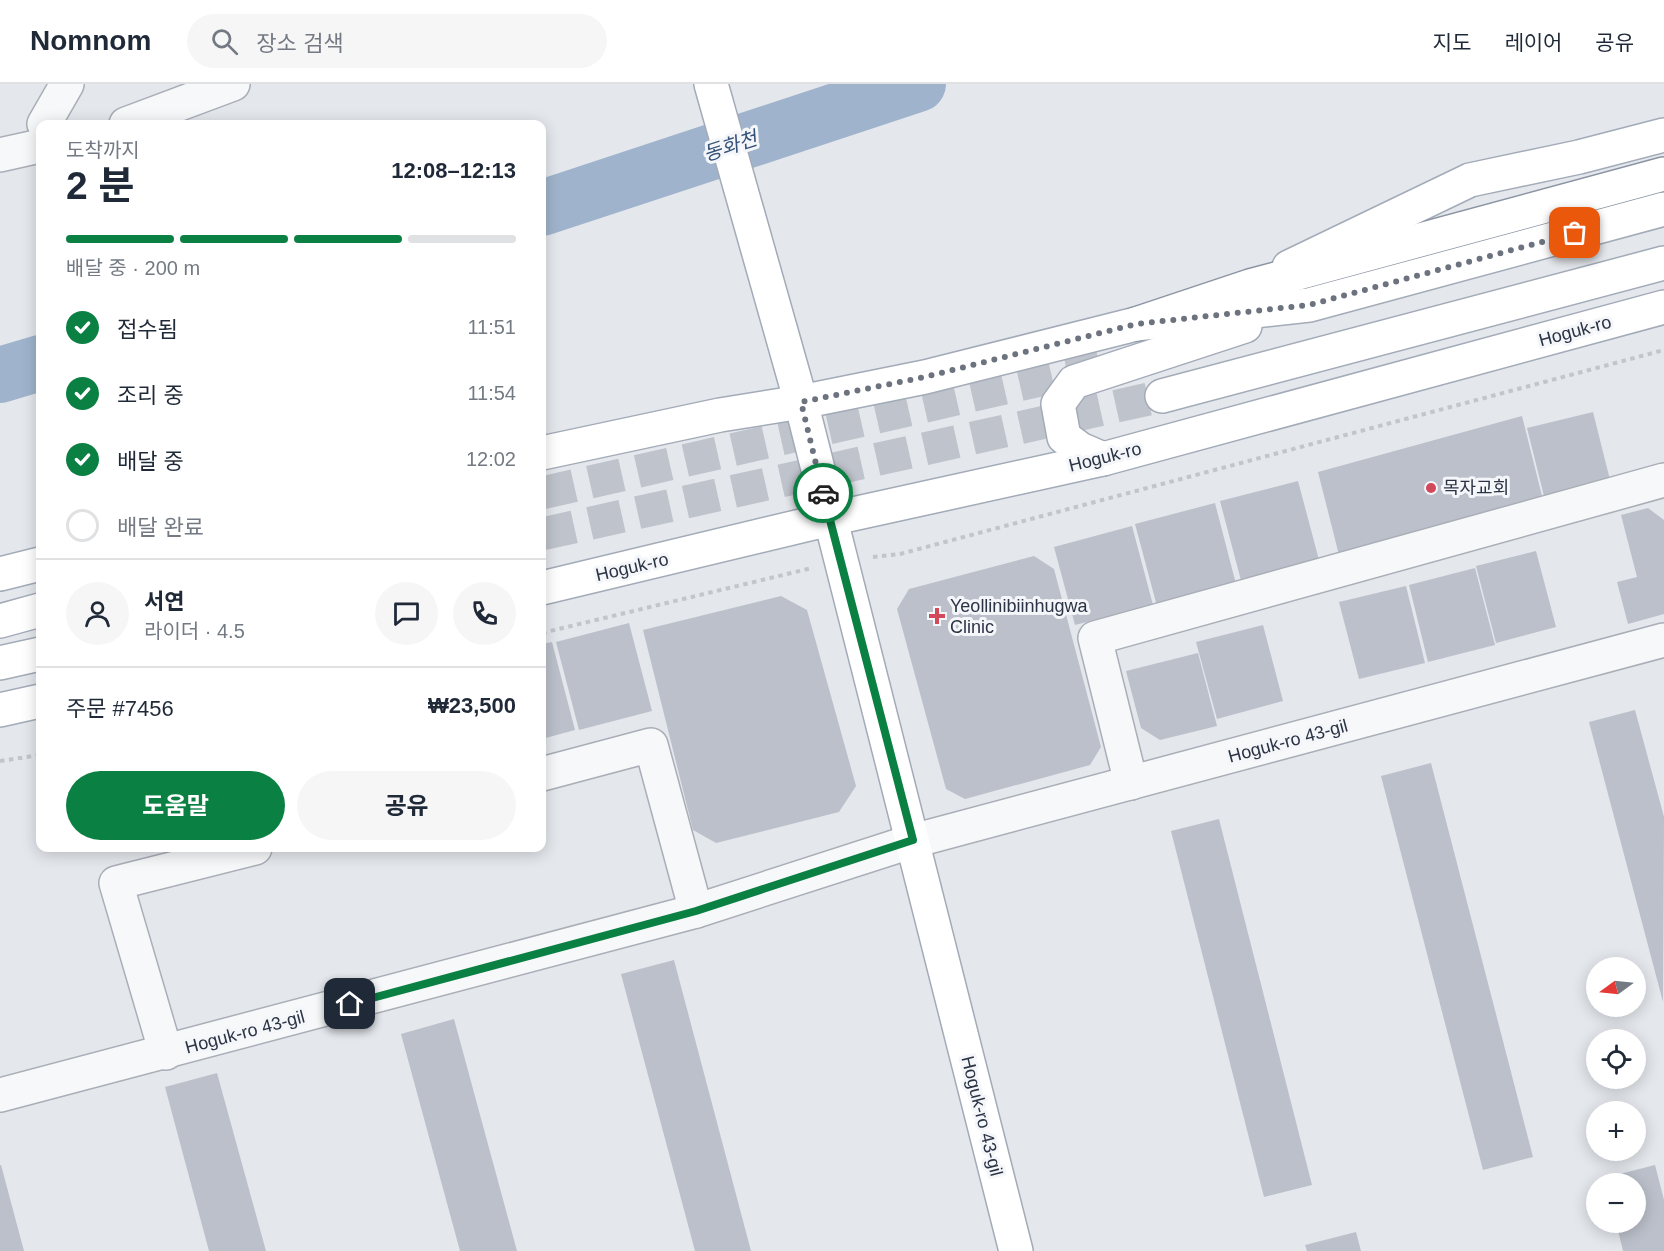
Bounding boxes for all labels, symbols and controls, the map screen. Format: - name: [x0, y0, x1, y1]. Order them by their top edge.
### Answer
- search box: [187, 14, 607, 68]
- text: Nomnom: [30, 25, 151, 56]
- icon: search: [208, 25, 241, 58]
- text: 장소 검색: [256, 31, 343, 56]
- text: 지도: [1433, 31, 1471, 54]
- text: 레이어: [1504, 31, 1562, 54]
- text: 공유: [1595, 31, 1634, 54]
- water label: 동화천: [700, 126, 762, 165]
- text: 도착까지: [66, 139, 140, 161]
- text: 12:08–12:13: [391, 158, 516, 183]
- text: 2 분: [66, 164, 134, 207]
- pin: [1549, 207, 1600, 258]
- icon: bag: [1558, 216, 1591, 249]
- text: 배달 중 · 200 m: [66, 257, 200, 279]
- icon: check: [66, 311, 99, 344]
- street label: Hoguk-ro: [1537, 312, 1613, 350]
- text: 11:51: [467, 316, 516, 338]
- text: 접수됨: [117, 317, 178, 342]
- icon: check: [66, 377, 99, 410]
- text: 11:54: [467, 382, 516, 404]
- text: 조리 중: [117, 383, 184, 408]
- street label: Hoguk-ro: [1067, 438, 1143, 476]
- icon: check: [66, 443, 99, 476]
- text: 12:02: [466, 448, 516, 470]
- text: 배달 중: [117, 449, 184, 474]
- courier: [793, 463, 853, 523]
- icon: car: [807, 477, 840, 510]
- place label: 목자교회: [1443, 478, 1509, 498]
- marker: 목자교회: [1424, 481, 1438, 495]
- text: 배달 완료: [117, 515, 204, 540]
- street label: Hoguk-ro: [594, 549, 670, 585]
- button: person: [66, 582, 129, 645]
- button: chat: [375, 582, 438, 645]
- button: phone: [453, 582, 516, 645]
- text: 서연: [144, 589, 184, 614]
- place label: Yeollinibiinhugwa Clinic: [950, 596, 1088, 637]
- marker: Yeollinibiinhugwa Clinic: [928, 607, 946, 625]
- text: 라이더 · 4.5: [144, 620, 245, 642]
- text: ₩23,500: [428, 693, 516, 718]
- text: 주문 #7456: [66, 696, 174, 721]
- street label: Hoguk-ro 43-gil: [1226, 715, 1350, 767]
- button: 도움말: [66, 771, 285, 840]
- button: 공유: [297, 771, 516, 840]
- north arrow: [1586, 957, 1646, 1017]
- map controls: [1586, 957, 1646, 1233]
- pin: [324, 978, 375, 1029]
- icon: home: [333, 987, 366, 1020]
- street label: Hoguk-ro 43-gil: [183, 1006, 307, 1058]
- button: locate: [1586, 1029, 1646, 1089]
- street label: Hoguk-ro 43-gil: [957, 1054, 1007, 1178]
- button: +: [1586, 1101, 1646, 1161]
- button: −: [1586, 1173, 1646, 1233]

